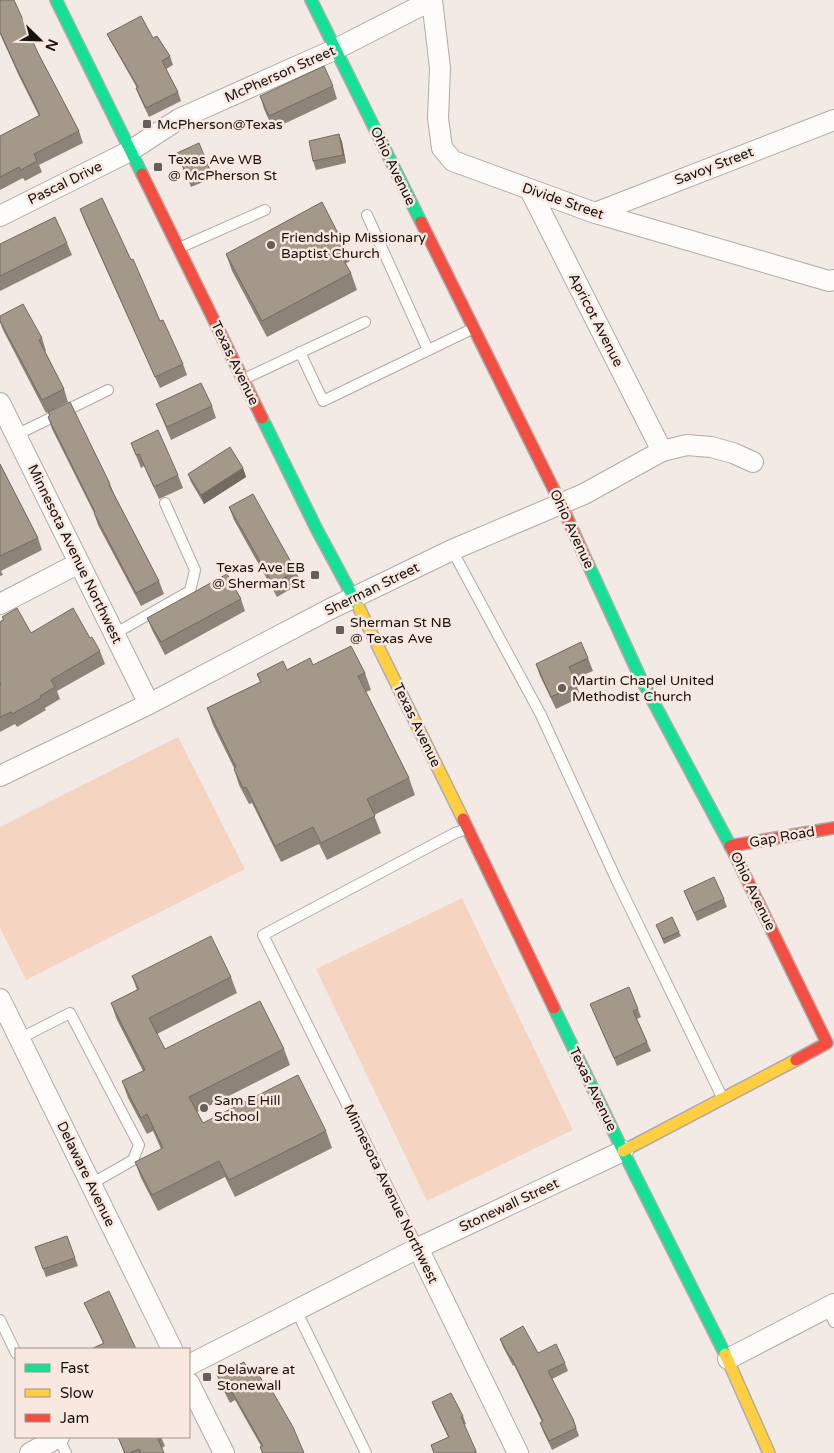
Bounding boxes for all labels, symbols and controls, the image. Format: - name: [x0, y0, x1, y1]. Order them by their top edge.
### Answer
- north arrow: [15, 15, 65, 65]
- text: N: [41, 36, 62, 53]
- street label: McPherson Street: [222, 42, 339, 106]
- place label: McPherson@Texas: [157, 116, 283, 133]
- marker: McPherson@Texas: [141, 118, 153, 130]
- street label: Ohio Avenue: [367, 124, 419, 208]
- street label: Savoy Street: [672, 143, 757, 189]
- place label: Texas Ave WB @ McPherson St: [168, 151, 278, 184]
- street label: Pascal Drive: [25, 158, 105, 208]
- marker: Texas Ave WB @ McPherson St: [152, 161, 164, 173]
- street label: Divide Street: [520, 179, 607, 223]
- place label: Friendship Missionary Baptist Church: [281, 229, 427, 262]
- marker: Friendship Missionary Baptist Church: [265, 239, 277, 251]
- street label: Apricot Avenue: [565, 270, 627, 370]
- street label: Texas Avenue: [207, 318, 263, 408]
- street label: Minnesota Avenue Northwest: [24, 462, 126, 647]
- street label: Ohio Avenue: [546, 487, 598, 571]
- street label: Sherman Street: [322, 558, 423, 619]
- place label: Texas Ave EB @ Sherman St: [212, 559, 306, 592]
- marker: Texas Ave EB @ Sherman St: [309, 569, 321, 581]
- place label: Sherman St NB @ Texas Ave: [350, 614, 451, 647]
- marker: Sherman St NB @ Texas Ave: [334, 624, 346, 636]
- place label: Martin Chapel United Methodist Church: [572, 672, 714, 705]
- street label: Texas Avenue: [389, 680, 445, 770]
- marker: Martin Chapel United Methodist Church: [556, 682, 568, 694]
- street label: Gap Road: [748, 823, 816, 851]
- street label: Ohio Avenue: [727, 849, 779, 933]
- street label: Texas Avenue: [565, 1044, 621, 1134]
- place label: Sam E Hill School: [214, 1092, 280, 1125]
- marker: Sam E Hill School: [198, 1102, 210, 1114]
- street label: Minnesota Avenue Northwest: [340, 1102, 442, 1287]
- street label: Delaware Avenue: [53, 1119, 119, 1230]
- street label: Stonewall Street: [456, 1174, 562, 1236]
- legend: [15, 1348, 190, 1438]
- text: Fast: [60, 1359, 90, 1377]
- place label: Delaware at Stonewall: [217, 1361, 296, 1394]
- marker: Delaware at Stonewall: [201, 1371, 213, 1383]
- text: Slow: [60, 1384, 94, 1402]
- text: Jam: [60, 1409, 89, 1427]

